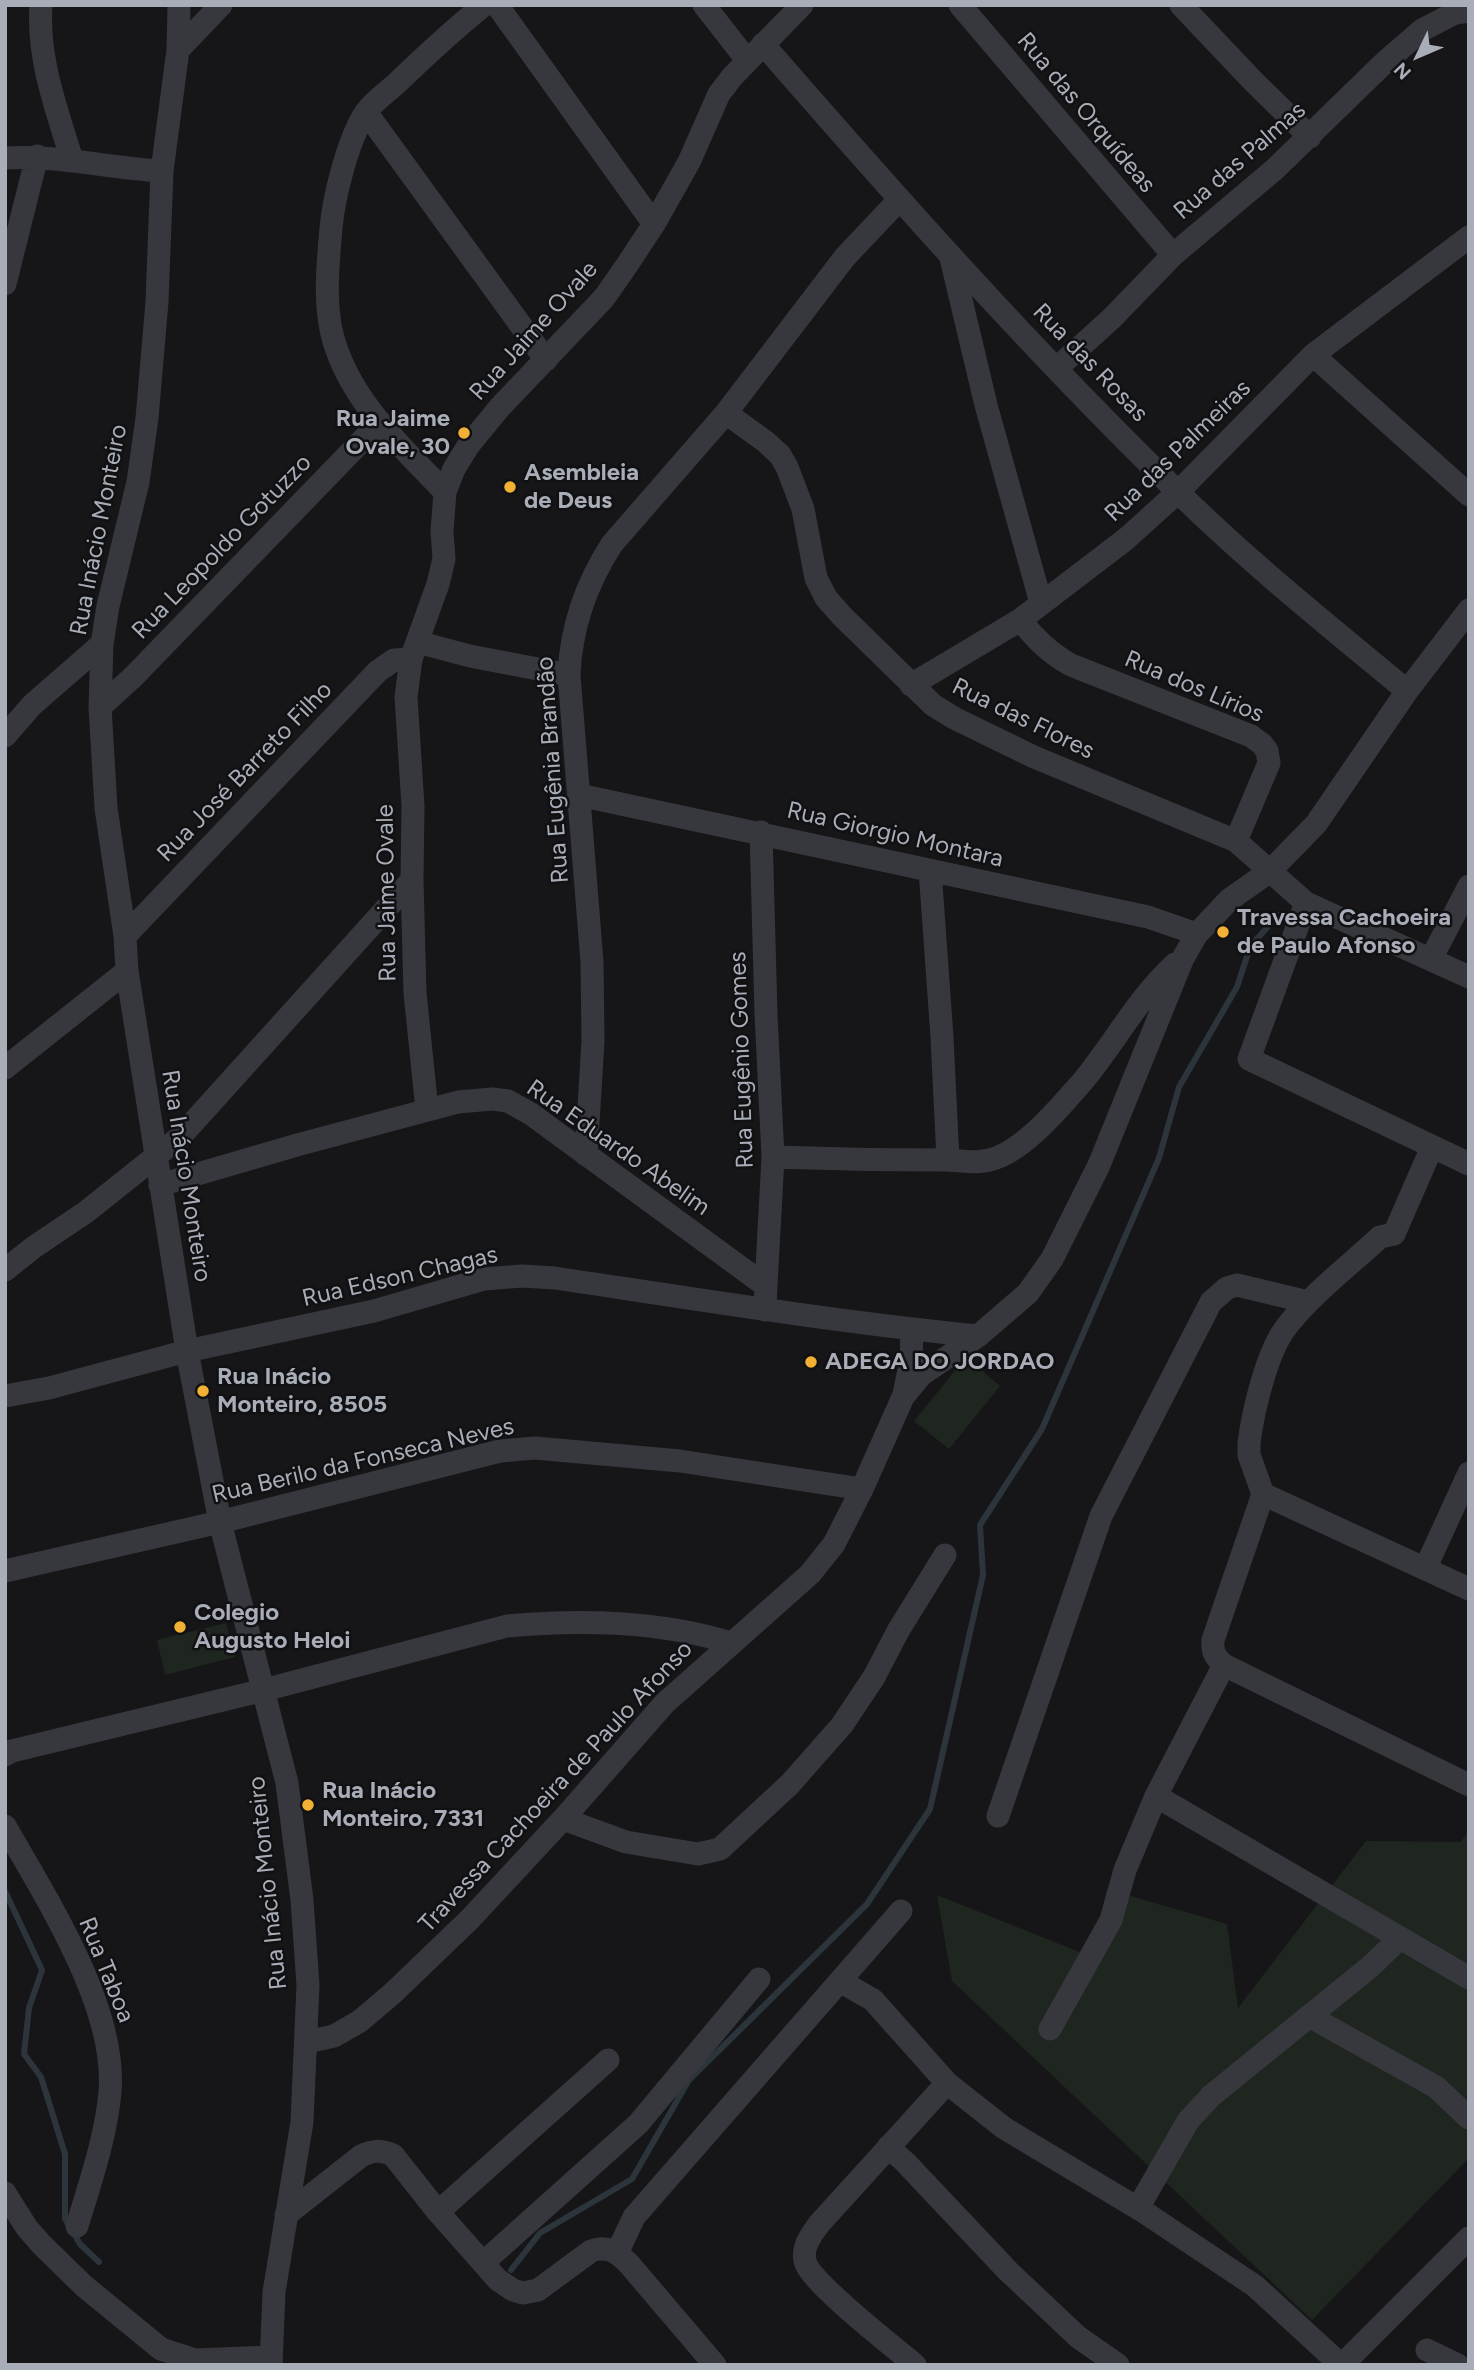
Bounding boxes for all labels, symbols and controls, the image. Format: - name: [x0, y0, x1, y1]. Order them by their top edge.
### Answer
- north arrow: [1383, 21, 1453, 91]
- street label: Rua das Orquídeas: [1011, 27, 1161, 199]
- text: N: [1389, 58, 1416, 84]
- street label: Rua das Palmas: [1168, 96, 1312, 226]
- street label: Rua Jaime Ovale: [464, 255, 604, 407]
- street label: Rua das Rosas: [1026, 298, 1154, 428]
- street label: Rua das Palmeiras: [1099, 374, 1257, 528]
- place label: Rua Jaime Ovale, 30: [336, 405, 450, 461]
- street label: Rua Inácio Monteiro: [64, 422, 134, 638]
- marker: Rua Jaime Ovale, 30: [456, 425, 472, 441]
- street label: Rua Leopoldo Gotuzzo: [126, 449, 318, 645]
- place label: Asembleia de Deus: [524, 459, 639, 515]
- marker: Asembleia de Deus: [502, 479, 518, 495]
- street label: Rua dos Lírios: [1120, 645, 1268, 729]
- street label: Rua Eugênia Brandão: [531, 656, 575, 884]
- street label: Rua das Flores: [947, 672, 1099, 766]
- street label: Rua José Barreto Filho: [151, 676, 339, 868]
- street label: Rua Giorgio Montara: [784, 796, 1006, 874]
- street label: Rua Jaime Ovale: [371, 804, 403, 982]
- place label: Travessa Cachoeira de Paulo Afonso: [1237, 904, 1451, 960]
- marker: Travessa Cachoeira de Paulo Afonso: [1215, 924, 1231, 940]
- street label: Rua Eugênio Gomes: [724, 951, 760, 1169]
- street label: Rua Inácio Monteiro: [155, 1068, 217, 1284]
- street label: Rua Eduardo Abelim: [521, 1074, 715, 1222]
- street label: Rua Edson Chagas: [299, 1241, 501, 1313]
- place label: ADEGA DO JORDAO: [825, 1348, 1054, 1376]
- marker: ADEGA DO JORDAO: [803, 1354, 819, 1370]
- place label: Rua Inácio Monteiro, 8505: [217, 1363, 387, 1419]
- marker: Rua Inácio Monteiro, 8505: [195, 1383, 211, 1399]
- street label: Rua Berilo da Fonseca Neves: [209, 1412, 517, 1510]
- place label: Colegio Augusto Heloi: [194, 1599, 351, 1655]
- marker: Colegio Augusto Heloi: [172, 1619, 188, 1635]
- street label: Travessa Cachoeira de Paulo Afonso: [413, 1635, 699, 1939]
- street label: Rua Inácio Monteiro: [242, 1775, 294, 1991]
- place label: Rua Inácio Monteiro, 7331: [322, 1777, 484, 1833]
- marker: Rua Inácio Monteiro, 7331: [300, 1797, 316, 1813]
- street label: Rua Taboa: [72, 1913, 140, 2027]

